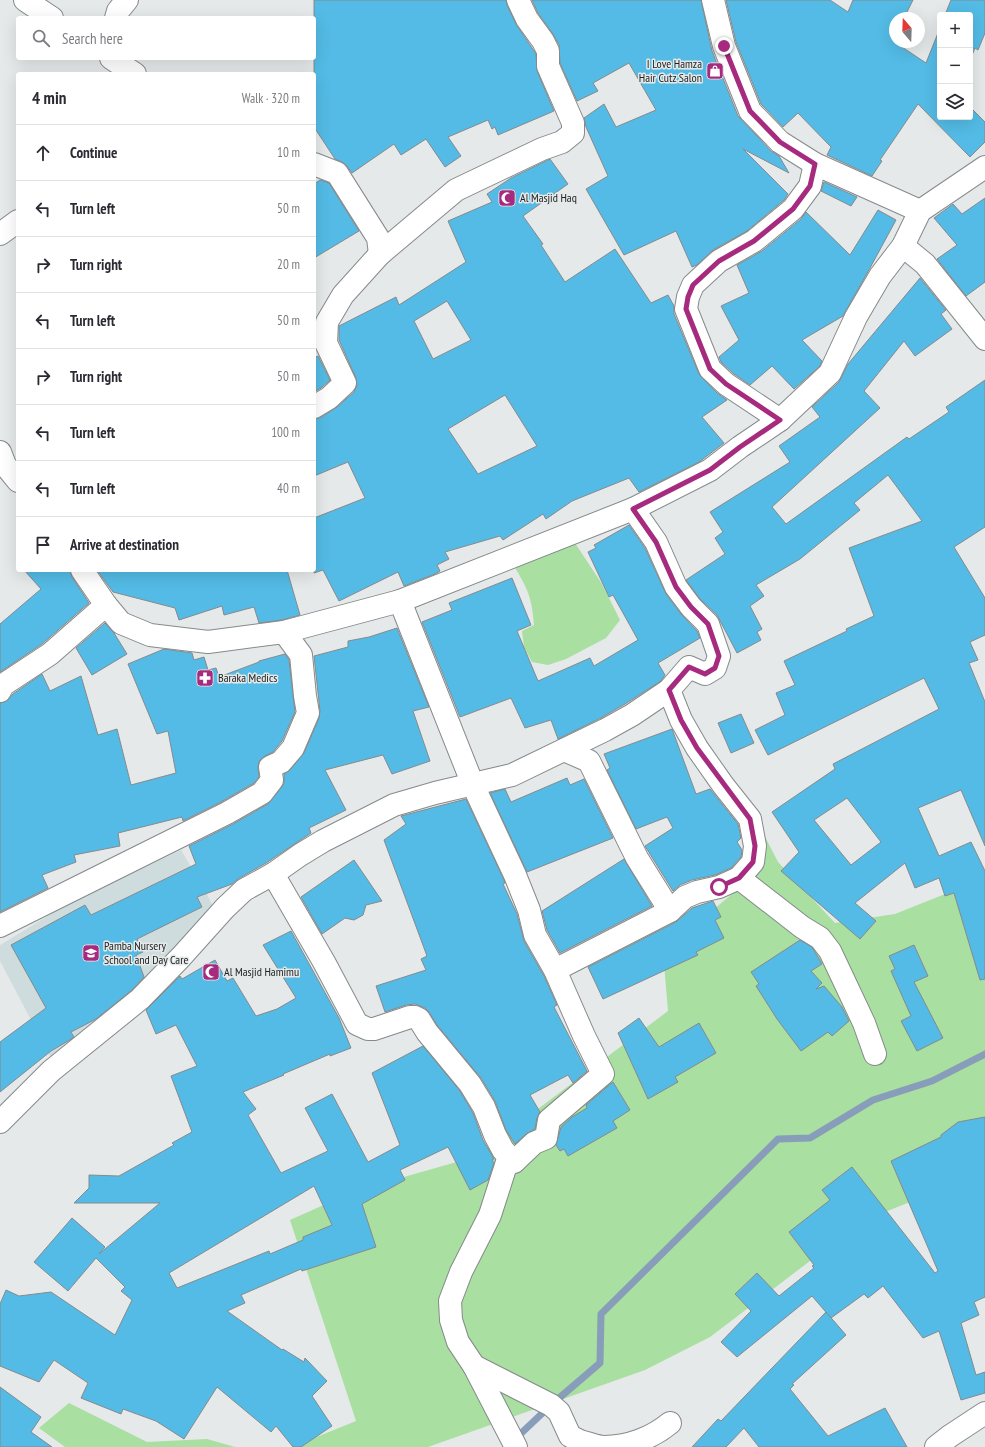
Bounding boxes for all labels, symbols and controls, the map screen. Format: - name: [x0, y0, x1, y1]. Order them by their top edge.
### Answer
- north arrow: [889, 12, 925, 48]
- map controls: [937, 12, 973, 120]
- button: +: [937, 12, 973, 48]
- search box: [16, 16, 316, 60]
- icon: search: [30, 27, 52, 49]
- text: Search here: [62, 29, 123, 48]
- route end: [715, 37, 733, 55]
- button: −: [937, 48, 973, 84]
- place label: I Love Hamza Hair Cutz Salon: [639, 56, 702, 85]
- shop icon: I Love Hamza Hair Cutz Salon: [705, 61, 725, 81]
- button: layers: [937, 84, 973, 120]
- text: 4 min: [32, 87, 66, 109]
- text: Walk · 320 m: [242, 90, 300, 107]
- icon: ahead: [32, 142, 54, 164]
- text: Continue: [70, 143, 117, 162]
- text: 10 m: [277, 144, 300, 161]
- mosque icon: Al Masjid Haq: [497, 188, 517, 208]
- place label: Al Masjid Haq: [520, 190, 577, 205]
- icon: left: [32, 198, 54, 220]
- text: Turn left: [70, 199, 115, 218]
- text: 50 m: [277, 200, 300, 217]
- icon: right: [32, 254, 54, 276]
- text: Turn right: [70, 255, 122, 274]
- text: 20 m: [277, 256, 300, 273]
- icon: left: [32, 310, 54, 332]
- text: Turn left: [70, 311, 115, 330]
- text: 50 m: [277, 312, 300, 329]
- icon: right: [32, 366, 54, 388]
- text: Turn right: [70, 367, 122, 386]
- text: 50 m: [277, 368, 300, 385]
- icon: left: [32, 422, 54, 444]
- text: Turn left: [70, 423, 115, 442]
- text: 100 m: [271, 424, 300, 441]
- icon: left: [32, 478, 54, 500]
- text: Turn left: [70, 479, 115, 498]
- text: 40 m: [277, 480, 300, 497]
- icon: arrive: [32, 534, 54, 556]
- text: Arrive at destination: [70, 535, 179, 554]
- pharmacy icon: Baraka Medics: [195, 668, 215, 688]
- place label: Baraka Medics: [218, 670, 277, 685]
- route start: [710, 878, 728, 896]
- place label: Pamba Nursery School and Day Care: [104, 938, 188, 967]
- school or university icon: Pamba Nursery School and Day Care: [81, 943, 101, 963]
- mosque icon: Al Masjid Hamimu: [201, 962, 221, 982]
- place label: Al Masjid Hamimu: [224, 964, 299, 979]

